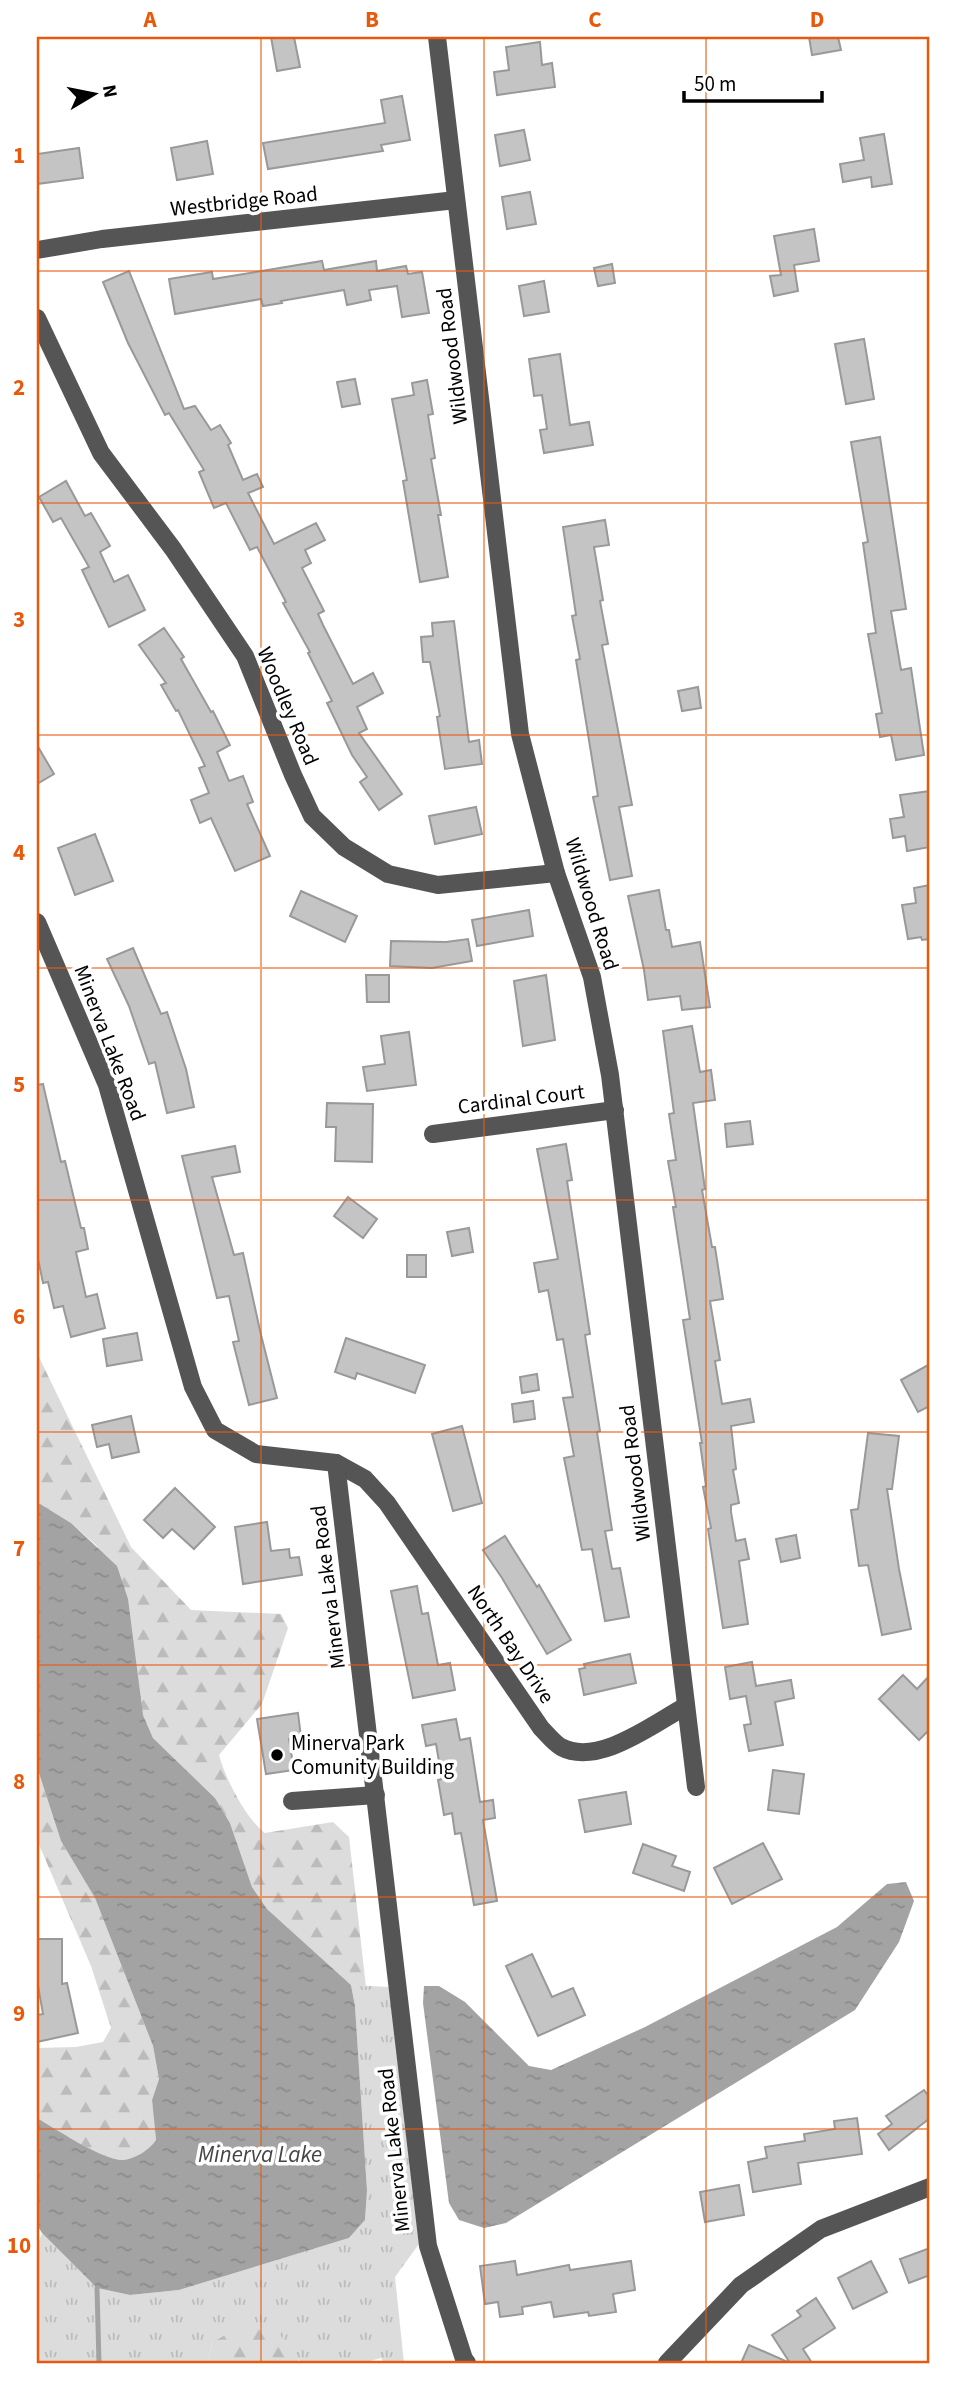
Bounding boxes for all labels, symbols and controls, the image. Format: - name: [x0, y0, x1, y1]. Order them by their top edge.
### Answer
- text: A: [142, 3, 157, 36]
- text: B: [365, 3, 379, 36]
- text: C: [588, 3, 602, 36]
- text: D: [810, 3, 824, 36]
- north arrow: [60, 60, 130, 130]
- scale bar: [684, 60, 822, 104]
- text: 50 m: [694, 69, 736, 99]
- text: N: [95, 83, 124, 100]
- text: 1: [13, 139, 25, 172]
- street label: Westbridge Road: [169, 178, 319, 224]
- street label: Wildwood Road: [429, 286, 475, 426]
- text: 2: [13, 371, 25, 404]
- text: 3: [13, 603, 25, 636]
- street label: Woodley Road: [250, 642, 326, 770]
- street label: Wildwood Road: [558, 834, 626, 974]
- text: 4: [13, 836, 25, 869]
- street label: Minerva Lake Road: [66, 961, 154, 1125]
- text: 5: [13, 1068, 25, 1101]
- street label: Cardinal Court: [456, 1076, 586, 1122]
- text: 6: [13, 1300, 25, 1333]
- street label: Wildwood Road: [612, 1403, 658, 1543]
- street label: Minerva Lake Road: [303, 1503, 353, 1671]
- text: 7: [13, 1532, 25, 1565]
- street label: North Bay Drive: [460, 1579, 562, 1709]
- place label: Minerva Park Comunity Building: [291, 1728, 455, 1782]
- marker: Minerva Park Comunity Building: [269, 1747, 285, 1763]
- text: 8: [13, 1765, 25, 1798]
- text: 9: [13, 1997, 25, 2030]
- street label: Minerva Lake Road: [370, 2066, 418, 2234]
- water label: Minerva Lake: [198, 2138, 322, 2171]
- text: 10: [7, 2229, 31, 2262]

